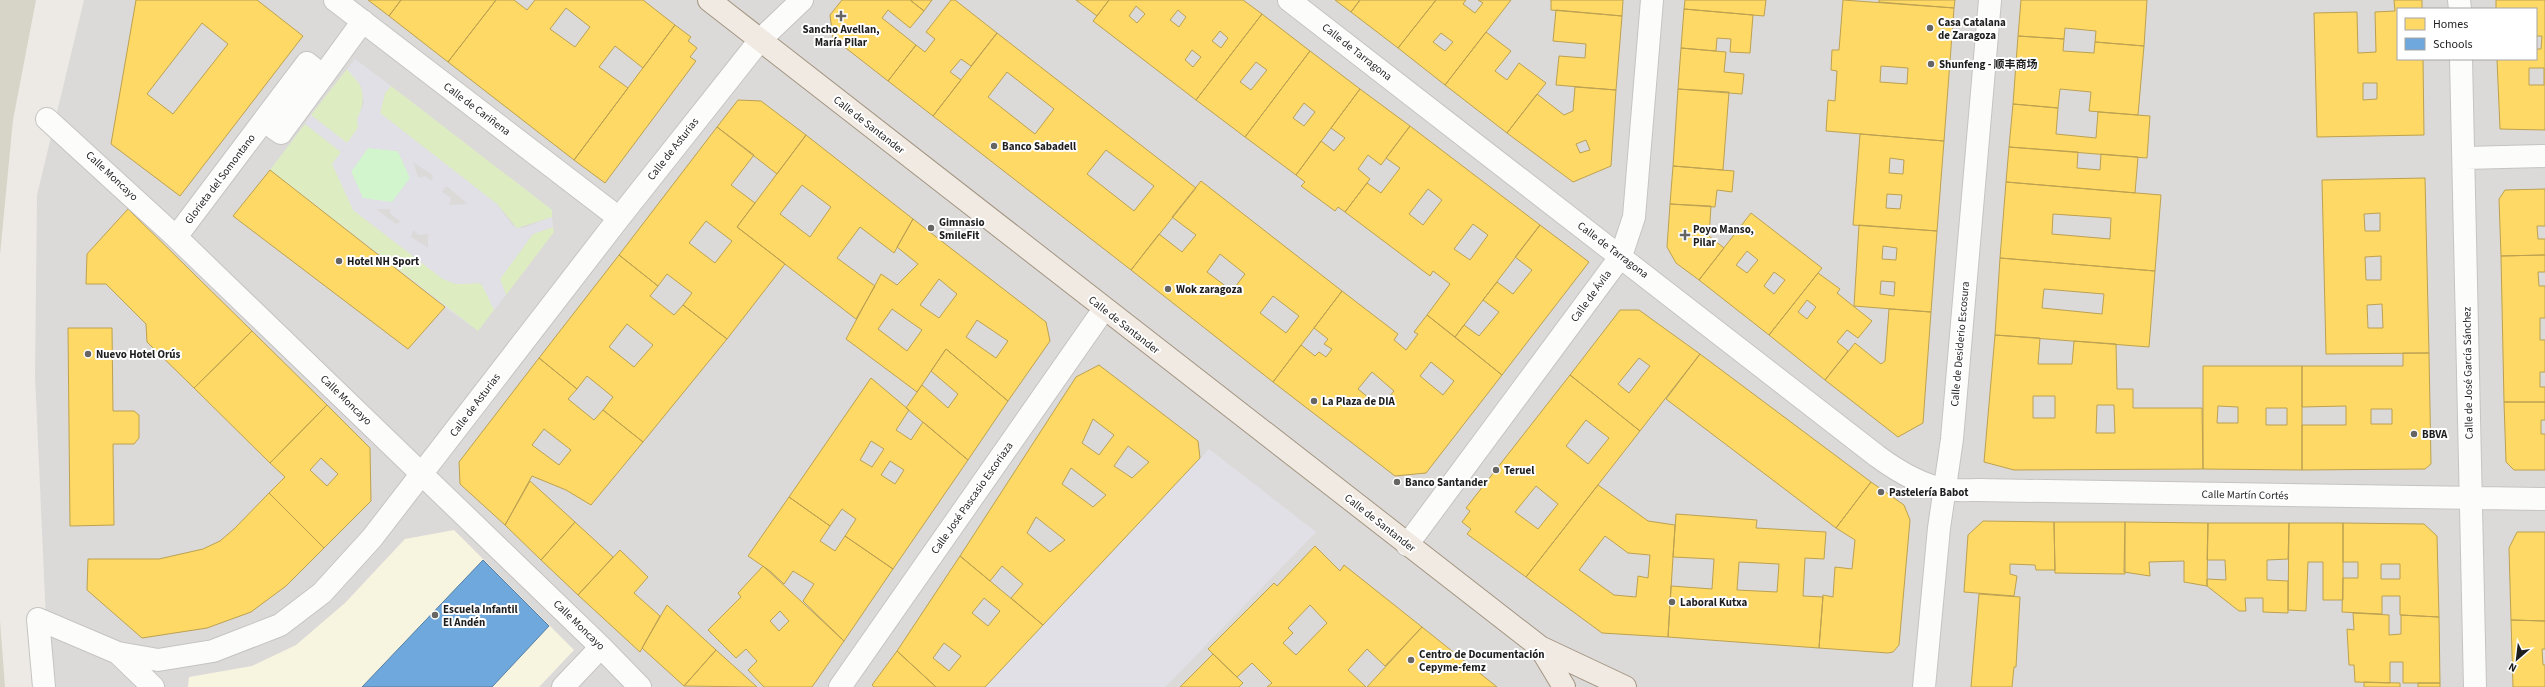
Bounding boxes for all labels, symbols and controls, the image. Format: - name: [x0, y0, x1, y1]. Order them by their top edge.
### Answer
- legend: [2397, 8, 2537, 60]
- marker: Sancho Avellan, María Pilar: [836, 11, 846, 21]
- place label: Casa Catalana de Zaragoza: [1938, 15, 2006, 43]
- text: Homes: [2433, 16, 2468, 33]
- street label: Calle de Tarragona: [1319, 20, 1395, 84]
- place label: Sancho Avellan, María Pilar: [802, 22, 880, 50]
- marker: Casa Catalana de Zaragoza: [1925, 23, 1935, 33]
- text: Schools: [2433, 36, 2473, 53]
- place label: Shunfeng - 顺丰商场: [1939, 57, 2038, 72]
- marker: Shunfeng - 顺丰商场: [1926, 59, 1936, 69]
- street label: Calle de Cariñena: [440, 79, 514, 139]
- street label: Calle de Santander: [830, 92, 908, 158]
- street label: Calle de Asturias: [644, 114, 702, 184]
- street label: Glorieta del Somontano: [181, 131, 259, 227]
- place label: Banco Sabadell: [1002, 139, 1077, 154]
- marker: Banco Sabadell: [989, 141, 999, 151]
- street label: Calle Moncayo: [83, 148, 141, 204]
- place label: Gimnasio SmileFit: [939, 215, 985, 243]
- street label: Calle de Tarragona: [1574, 218, 1652, 282]
- place label: Poyo Manso, Pilar: [1693, 222, 1754, 250]
- marker: Gimnasio SmileFit: [926, 223, 936, 233]
- marker: Poyo Manso, Pilar: [1680, 230, 1690, 240]
- place label: Hotel NH Sport: [347, 254, 420, 269]
- marker: Hotel NH Sport: [334, 256, 344, 266]
- street label: Calle de Ávila: [1567, 267, 1615, 325]
- street label: Calle de Desiderio Escosura: [1947, 281, 1973, 407]
- place label: Wok zaragoza: [1176, 282, 1242, 297]
- marker: Wok zaragoza: [1163, 284, 1173, 294]
- street label: Calle de Santander: [1085, 292, 1163, 358]
- street label: Calle de José García Sánchez: [2459, 306, 2477, 439]
- place label: Nuevo Hotel Orús: [96, 347, 181, 362]
- marker: Nuevo Hotel Orús: [83, 349, 93, 359]
- street label: Calle de Asturias: [446, 370, 504, 440]
- street label: Calle Moncayo: [317, 371, 375, 429]
- place label: La Plaza de DIA: [1322, 394, 1396, 409]
- marker: La Plaza de DIA: [1309, 396, 1319, 406]
- place label: BBVA: [2422, 427, 2448, 442]
- marker: BBVA: [2409, 429, 2419, 439]
- street label: Calle José Pascasio Escoriaza: [928, 439, 1016, 557]
- place label: Teruel: [1504, 463, 1535, 478]
- marker: Teruel: [1491, 465, 1501, 475]
- place label: Banco Santander: [1405, 475, 1488, 490]
- marker: Banco Santander: [1392, 477, 1402, 487]
- place label: Pastelería Babot: [1889, 485, 1969, 500]
- marker: Pastelería Babot: [1876, 487, 1886, 497]
- street label: Calle Martín Cortés: [2201, 487, 2289, 503]
- street label: Calle de Santander: [1341, 490, 1419, 556]
- place label: Laboral Kutxa: [1680, 595, 1748, 610]
- street label: Calle Moncayo: [550, 596, 608, 654]
- marker: Laboral Kutxa: [1667, 597, 1677, 607]
- place label: Escuela Infantil El Andén: [443, 602, 519, 630]
- marker: Escuela Infantil El Andén: [430, 610, 440, 620]
- north arrow: [2497, 639, 2537, 679]
- place label: Centro de Documentación Cepyme-femz: [1419, 647, 1545, 675]
- marker: Centro de Documentación Cepyme-femz: [1406, 655, 1416, 665]
- text: N: [2506, 659, 2519, 676]

